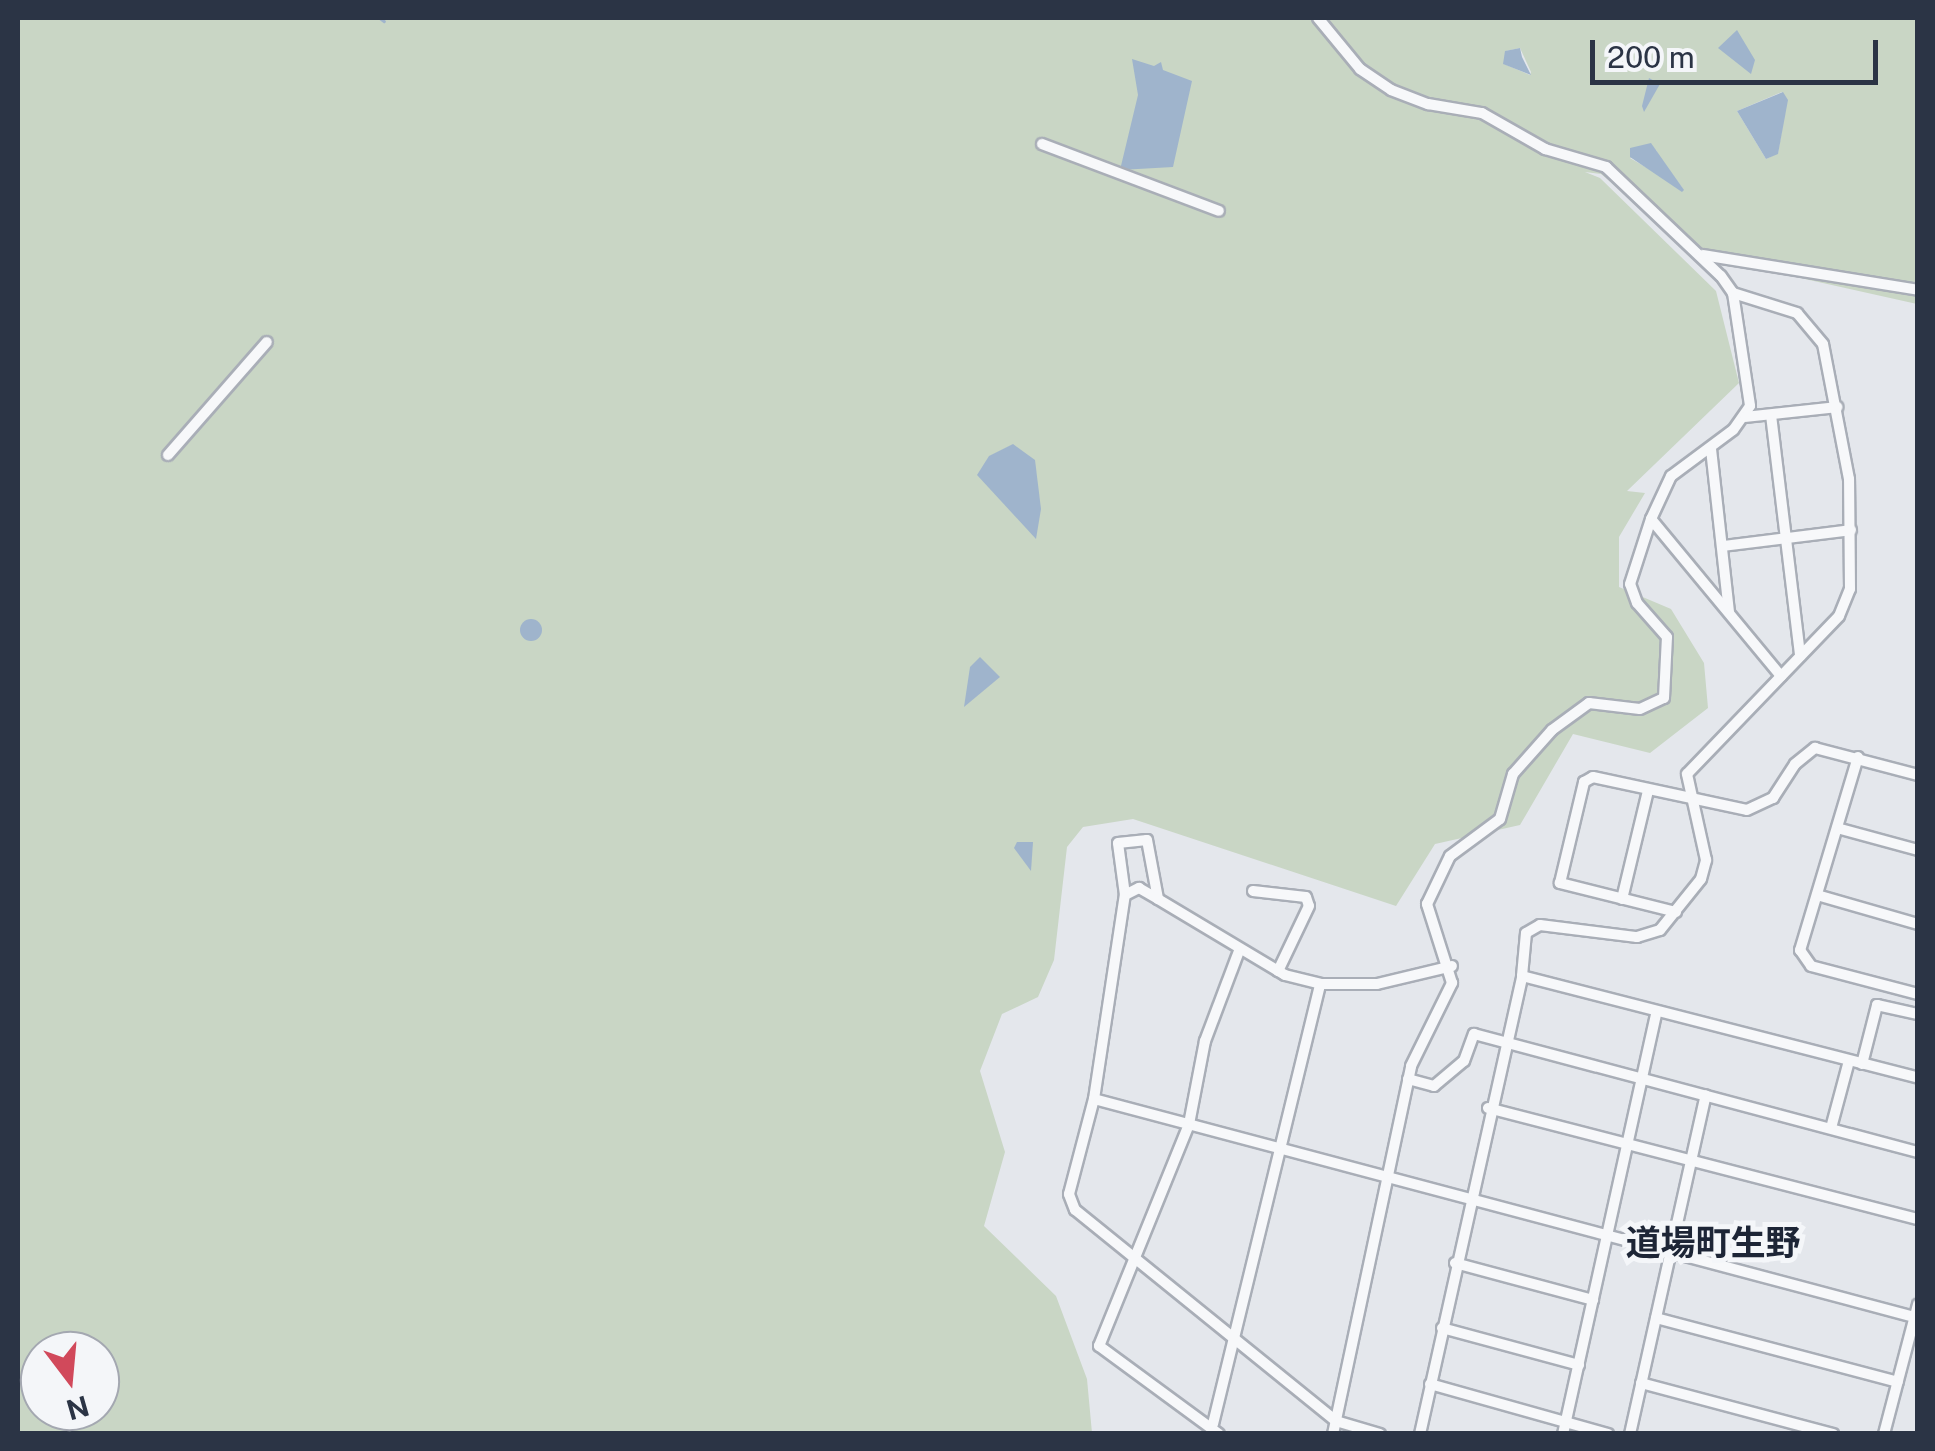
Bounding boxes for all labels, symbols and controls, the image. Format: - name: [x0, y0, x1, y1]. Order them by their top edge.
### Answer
- scale bar: [1595, 20, 1882, 82]
- text: 200 m: [1607, 39, 1695, 75]
- district label: 道場町生野: [1626, 1222, 1800, 1264]
- north arrow: [20, 1331, 120, 1431]
- text: N: [63, 1390, 93, 1427]

